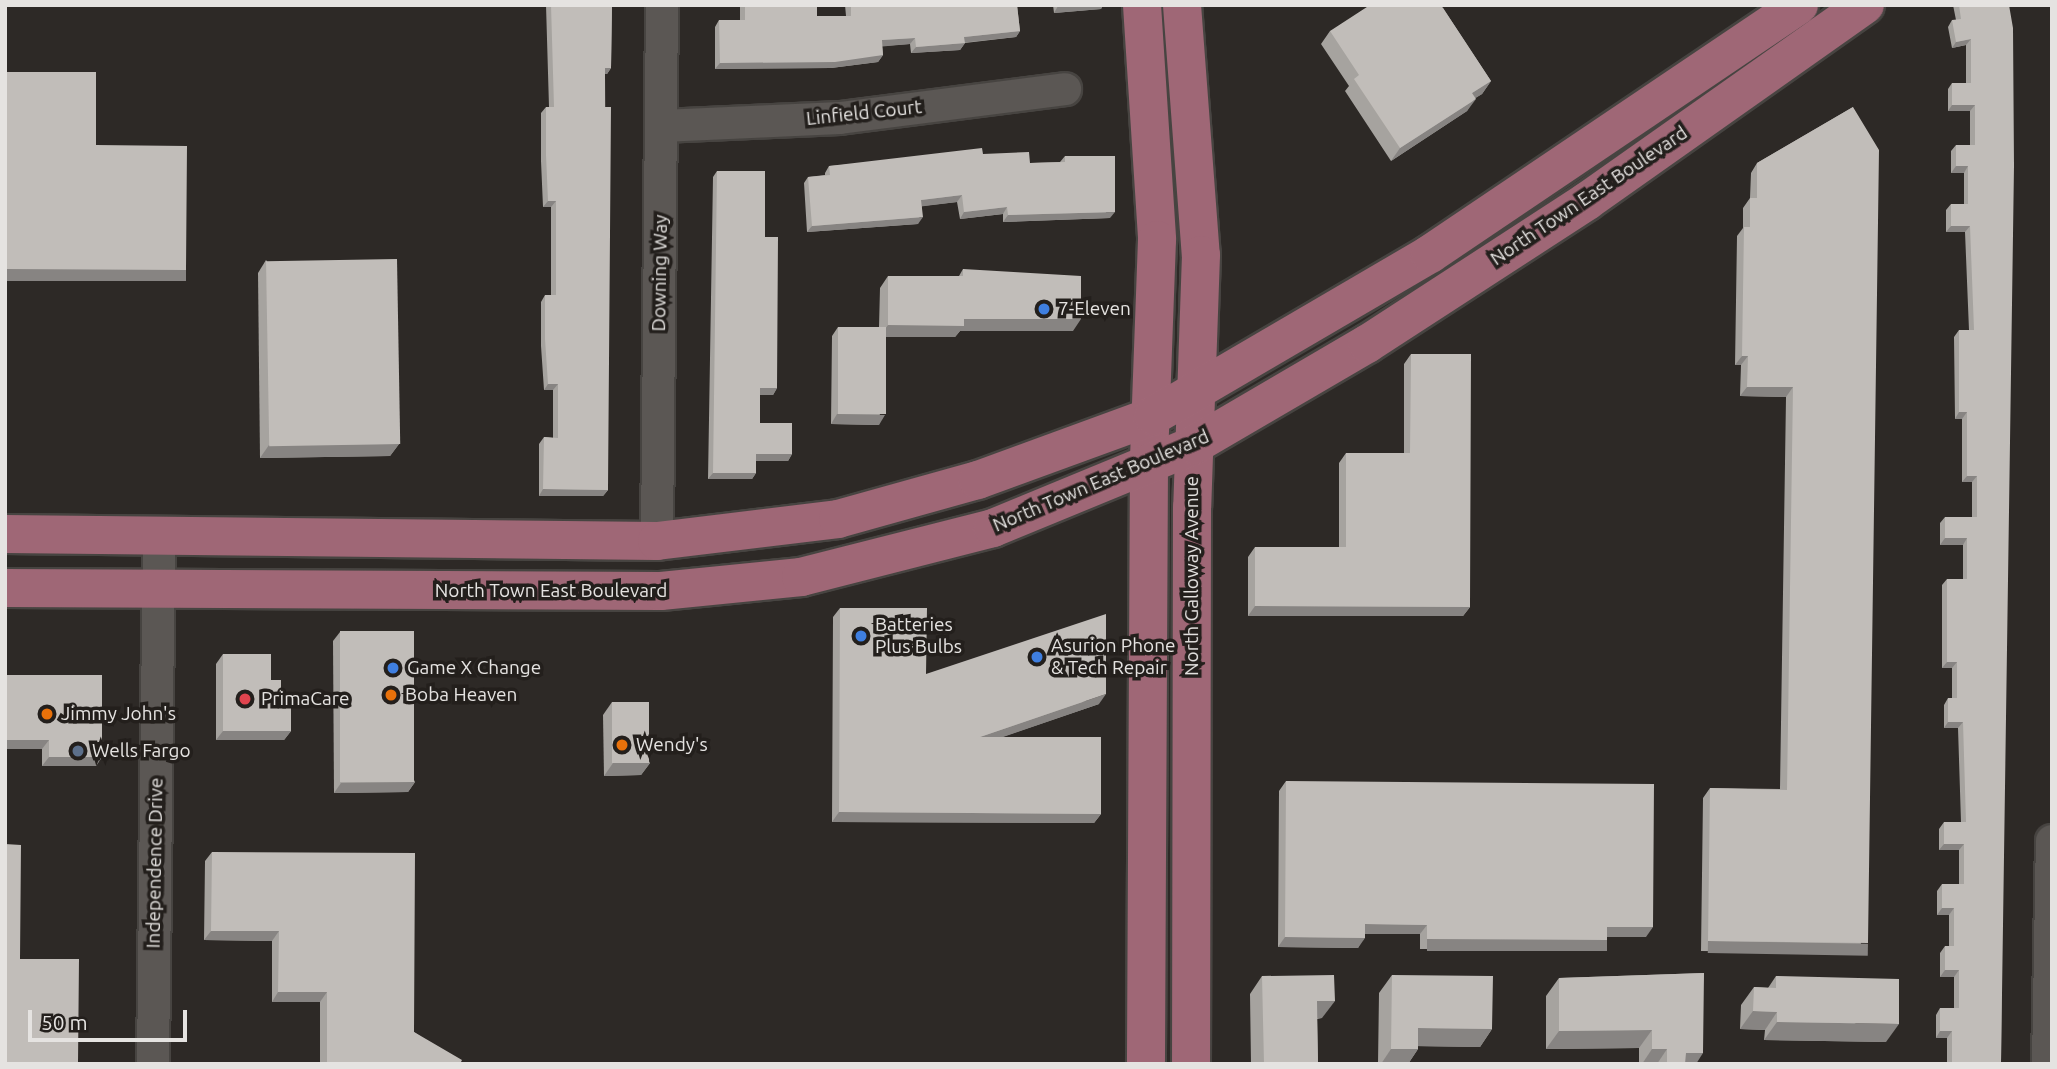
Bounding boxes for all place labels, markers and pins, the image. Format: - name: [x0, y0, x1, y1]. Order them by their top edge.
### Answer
- place label: 7-Eleven: [1058, 298, 1131, 320]
- marker: 7-Eleven: [1036, 301, 1052, 317]
- place label: Batteries Plus Bulbs: [875, 614, 962, 658]
- marker: Batteries Plus Bulbs: [853, 628, 869, 644]
- place label: Asurion Phone & Tech Repair: [1051, 635, 1175, 679]
- marker: Asurion Phone & Tech Repair: [1029, 649, 1045, 665]
- place label: Game X Change: [407, 657, 541, 679]
- marker: Game X Change: [385, 660, 401, 676]
- place label: Boba Heaven: [405, 684, 517, 706]
- marker: Boba Heaven: [383, 687, 399, 703]
- place label: PrimaCare: [261, 688, 349, 710]
- marker: PrimaCare: [235, 689, 255, 709]
- place label: Jimmy John's: [61, 703, 176, 725]
- marker: Jimmy John's: [39, 706, 55, 722]
- place label: Wendy's: [636, 734, 708, 756]
- marker: Wendy's: [614, 737, 630, 753]
- place label: Wells Fargo: [92, 740, 191, 762]
- marker: Wells Fargo: [70, 743, 86, 759]

